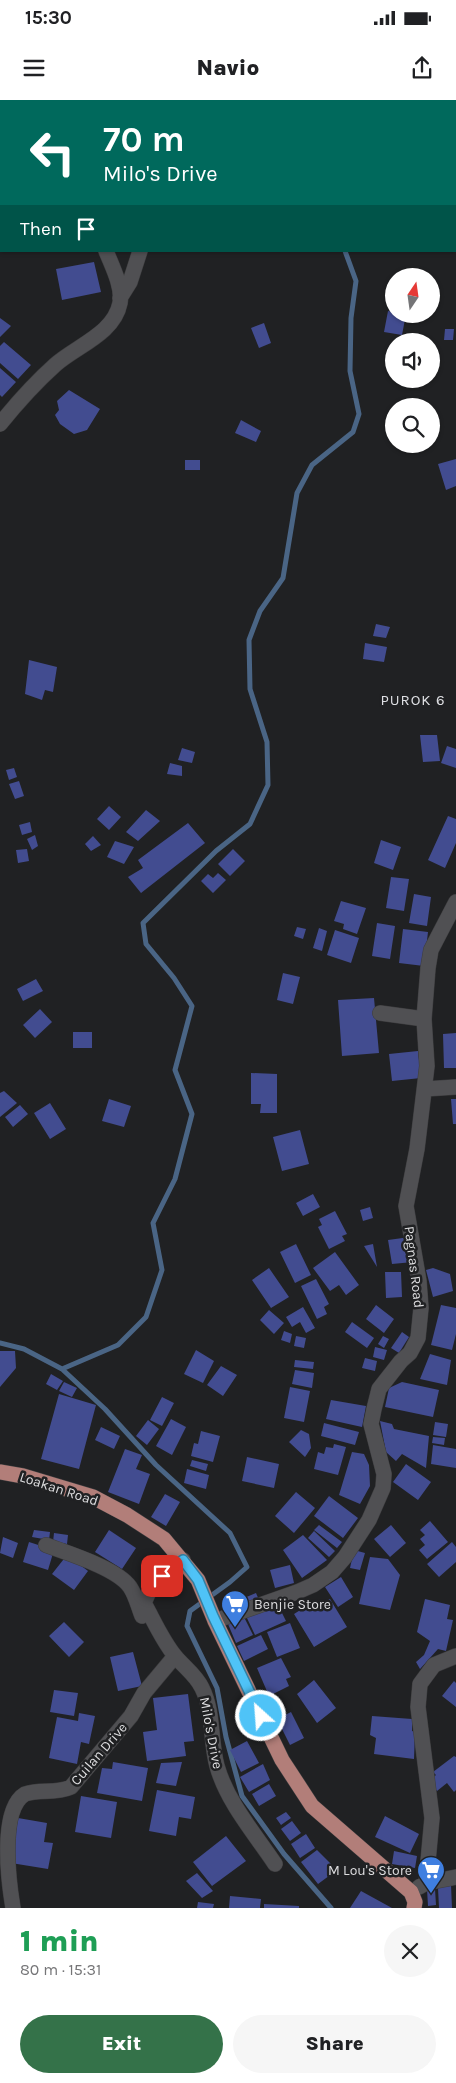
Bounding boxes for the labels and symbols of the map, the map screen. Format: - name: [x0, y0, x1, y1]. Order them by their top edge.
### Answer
- north arrow: [385, 268, 440, 322]
- district label: PUROK 6: [380, 691, 446, 709]
- street label: Pagnas Road: [401, 1225, 427, 1309]
- street label: Loakan Road: [18, 1468, 100, 1510]
- pin: [141, 1555, 183, 1597]
- supermarket icon: Benjie Store: [220, 1589, 250, 1628]
- place label: Benjie Store: [254, 1596, 331, 1613]
- position arrow: [234, 1689, 286, 1741]
- street label: Milo's Drive: [196, 1696, 226, 1770]
- street label: Cuilan Drive: [67, 1719, 131, 1789]
- supermarket icon: M Lou's Store: [416, 1855, 446, 1894]
- place label: M Lou's Store: [328, 1862, 412, 1879]

